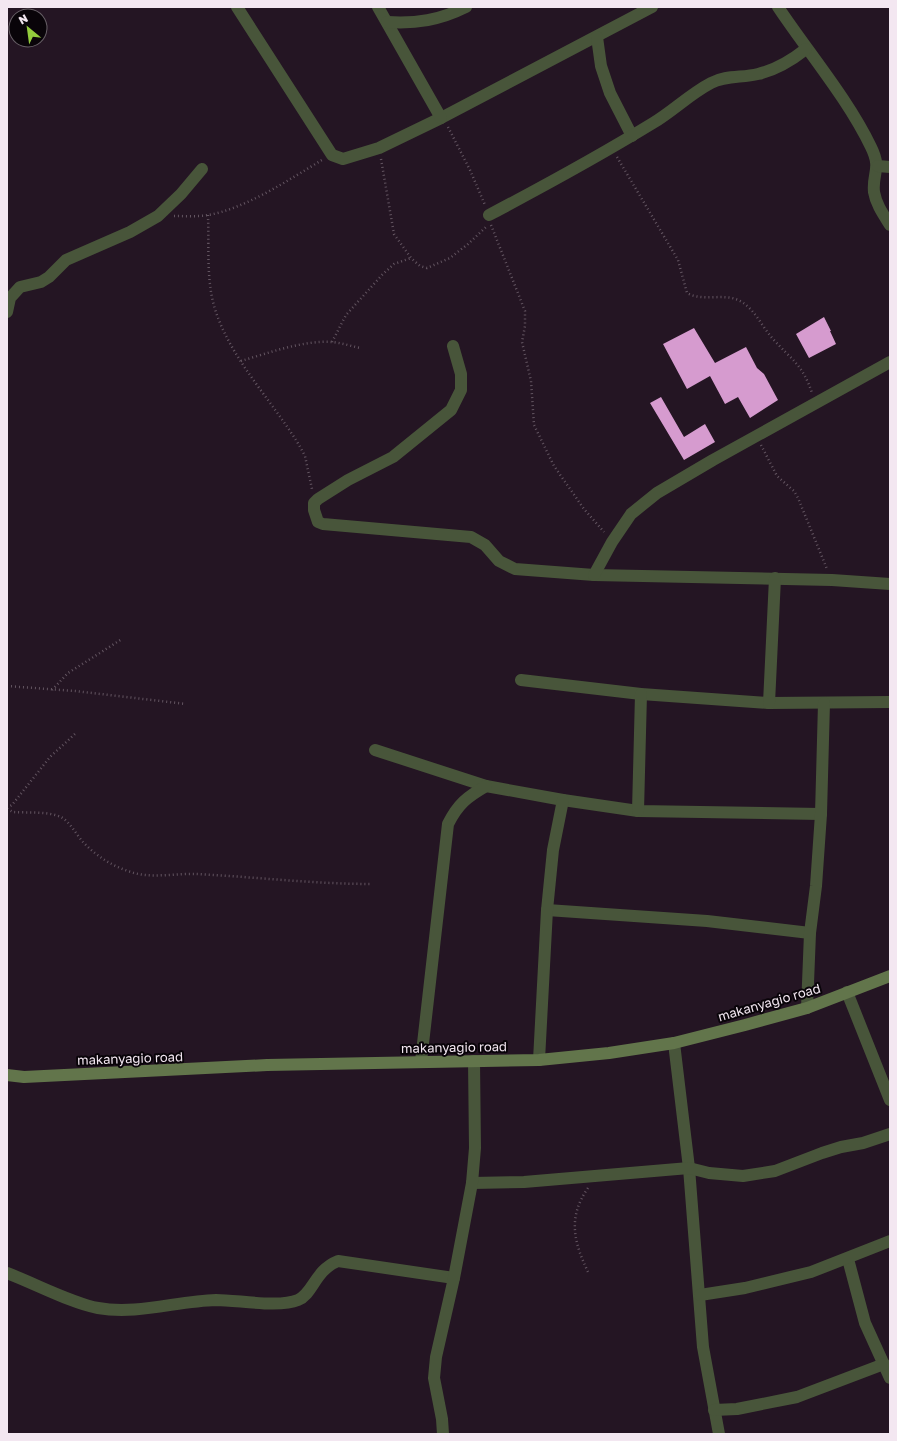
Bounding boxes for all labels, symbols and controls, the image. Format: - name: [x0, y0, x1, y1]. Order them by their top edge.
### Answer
- north arrow: [8, 8, 48, 48]
- text: N: [16, 11, 30, 27]
- street label: makanyagio road: [716, 980, 822, 1024]
- street label: makanyagio road: [401, 1038, 507, 1056]
- street label: makanyagio road: [77, 1048, 183, 1068]

